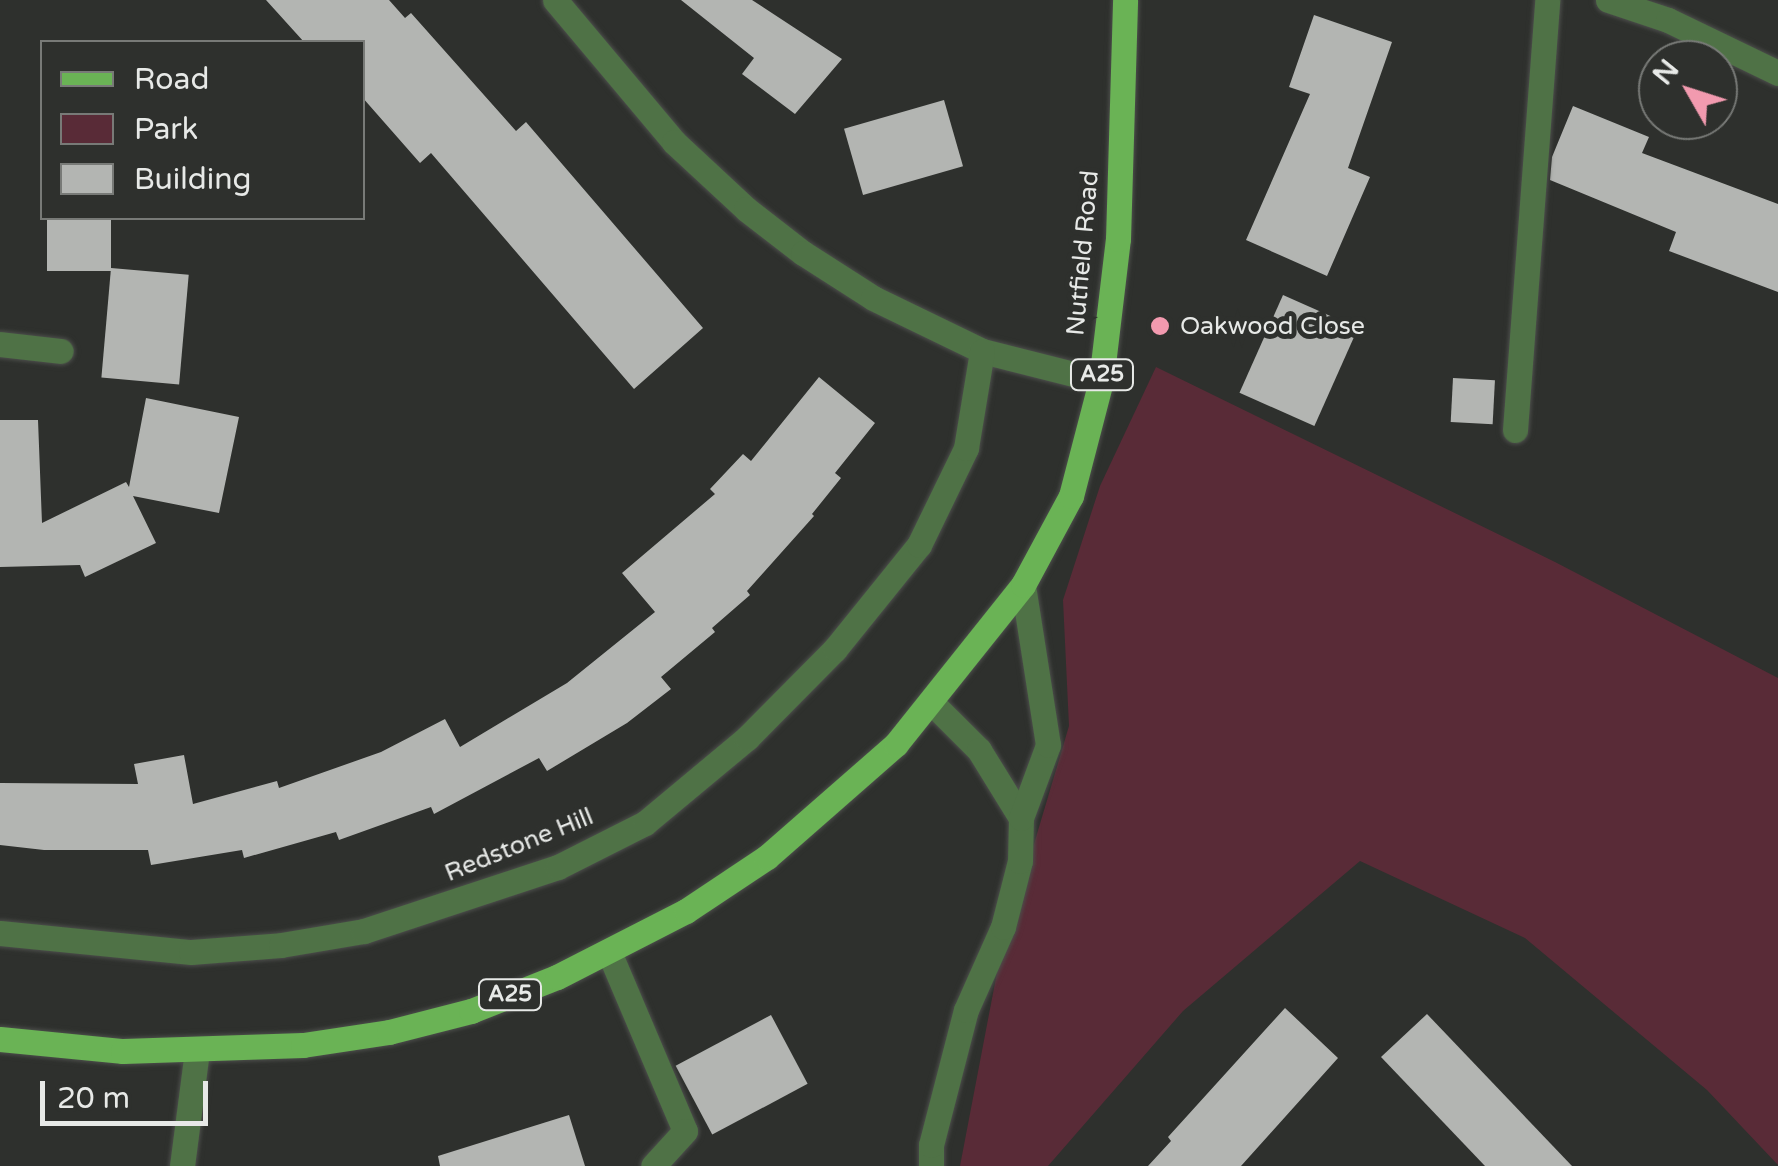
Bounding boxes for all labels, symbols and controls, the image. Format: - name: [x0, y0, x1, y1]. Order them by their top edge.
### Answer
- legend: [40, 40, 365, 220]
- north arrow: [1638, 40, 1738, 140]
- text: N: [1646, 53, 1687, 92]
- text: Road: [134, 61, 209, 98]
- text: Park: [134, 111, 198, 148]
- text: Building: [134, 161, 251, 198]
- street label: Nutfield Road: [1061, 169, 1105, 337]
- place label: Oakwood Close: [1180, 311, 1365, 341]
- marker: Oakwood Close: [1149, 315, 1171, 337]
- road number: A25: [1070, 358, 1134, 392]
- street label: Redstone Hill: [440, 802, 598, 888]
- road number: A25: [478, 978, 542, 1012]
- scale bar: [45, 1061, 212, 1123]
- text: 20 m: [57, 1080, 130, 1117]

